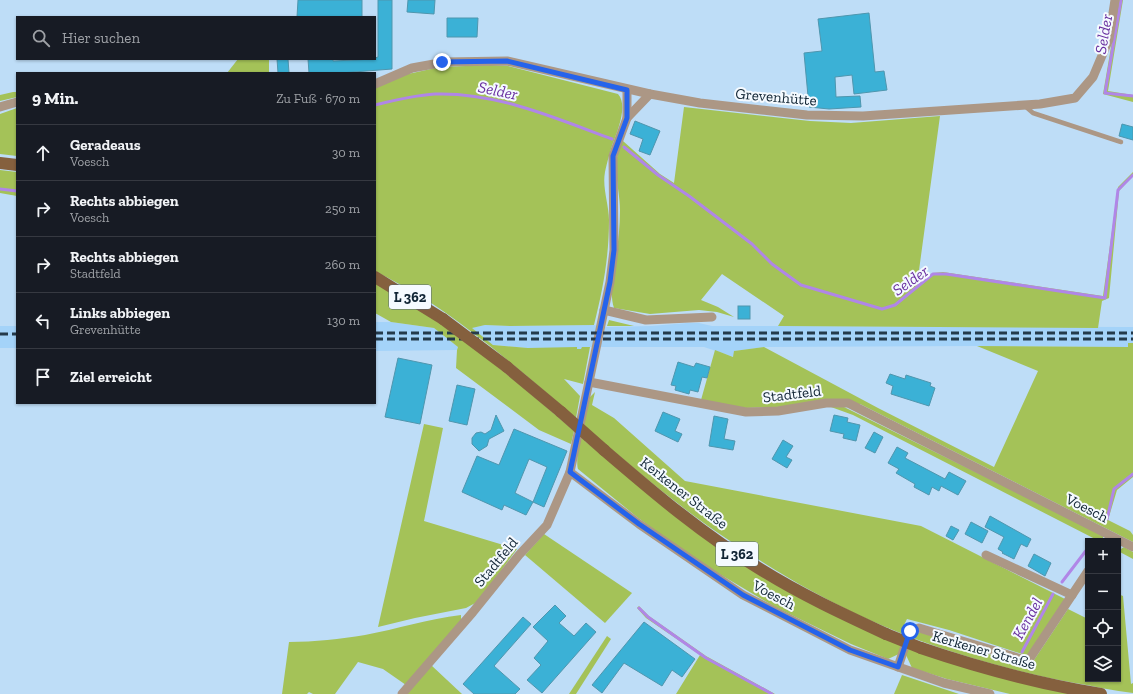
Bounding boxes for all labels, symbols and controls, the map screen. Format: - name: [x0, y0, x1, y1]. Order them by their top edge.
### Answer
- water label: Selder: [1091, 12, 1116, 55]
- search box: [16, 16, 376, 60]
- icon: search: [30, 27, 52, 49]
- text: Hier suchen: [62, 29, 140, 47]
- route end: [433, 53, 451, 71]
- water label: Selder: [476, 77, 520, 104]
- street label: Grevenhütte: [735, 84, 817, 110]
- text: 9 Min.: [32, 88, 79, 108]
- text: Zu Fuß · 670 m: [276, 91, 360, 106]
- text: Geradeaus: [70, 136, 141, 154]
- icon: ahead: [32, 142, 54, 164]
- text: 30 m: [332, 145, 360, 160]
- text: Voesch: [70, 154, 109, 169]
- text: Rechts abbiegen: [70, 192, 179, 210]
- icon: right: [32, 198, 54, 220]
- text: 250 m: [325, 201, 360, 216]
- text: Voesch: [70, 210, 109, 225]
- text: Rechts abbiegen: [70, 248, 179, 266]
- icon: right: [32, 254, 54, 276]
- text: 260 m: [325, 257, 360, 272]
- water label: Selder: [889, 261, 932, 300]
- text: Stadtfeld: [70, 266, 121, 281]
- road number: L 362: [389, 285, 431, 309]
- text: Links abbiegen: [70, 304, 170, 322]
- icon: left: [32, 310, 54, 332]
- text: 130 m: [327, 313, 360, 328]
- text: Grevenhütte: [70, 322, 141, 337]
- icon: arrive: [32, 366, 54, 388]
- text: Ziel erreicht: [70, 368, 152, 386]
- street label: Stadtfeld: [762, 381, 823, 407]
- street label: Kerkener Straße: [637, 453, 731, 533]
- street label: Voesch: [1062, 489, 1112, 527]
- street label: Stadtfeld: [470, 533, 522, 590]
- map controls: [1085, 538, 1121, 682]
- button: +: [1085, 538, 1121, 574]
- road number: L 362: [716, 542, 758, 566]
- button: −: [1085, 574, 1121, 610]
- street label: Voesch: [749, 576, 799, 614]
- water label: Kendel: [1008, 594, 1046, 642]
- button: locate: [1085, 610, 1121, 646]
- route start: [901, 622, 919, 640]
- street label: Kerkener Straße: [930, 627, 1038, 673]
- button: layers: [1085, 646, 1121, 682]

